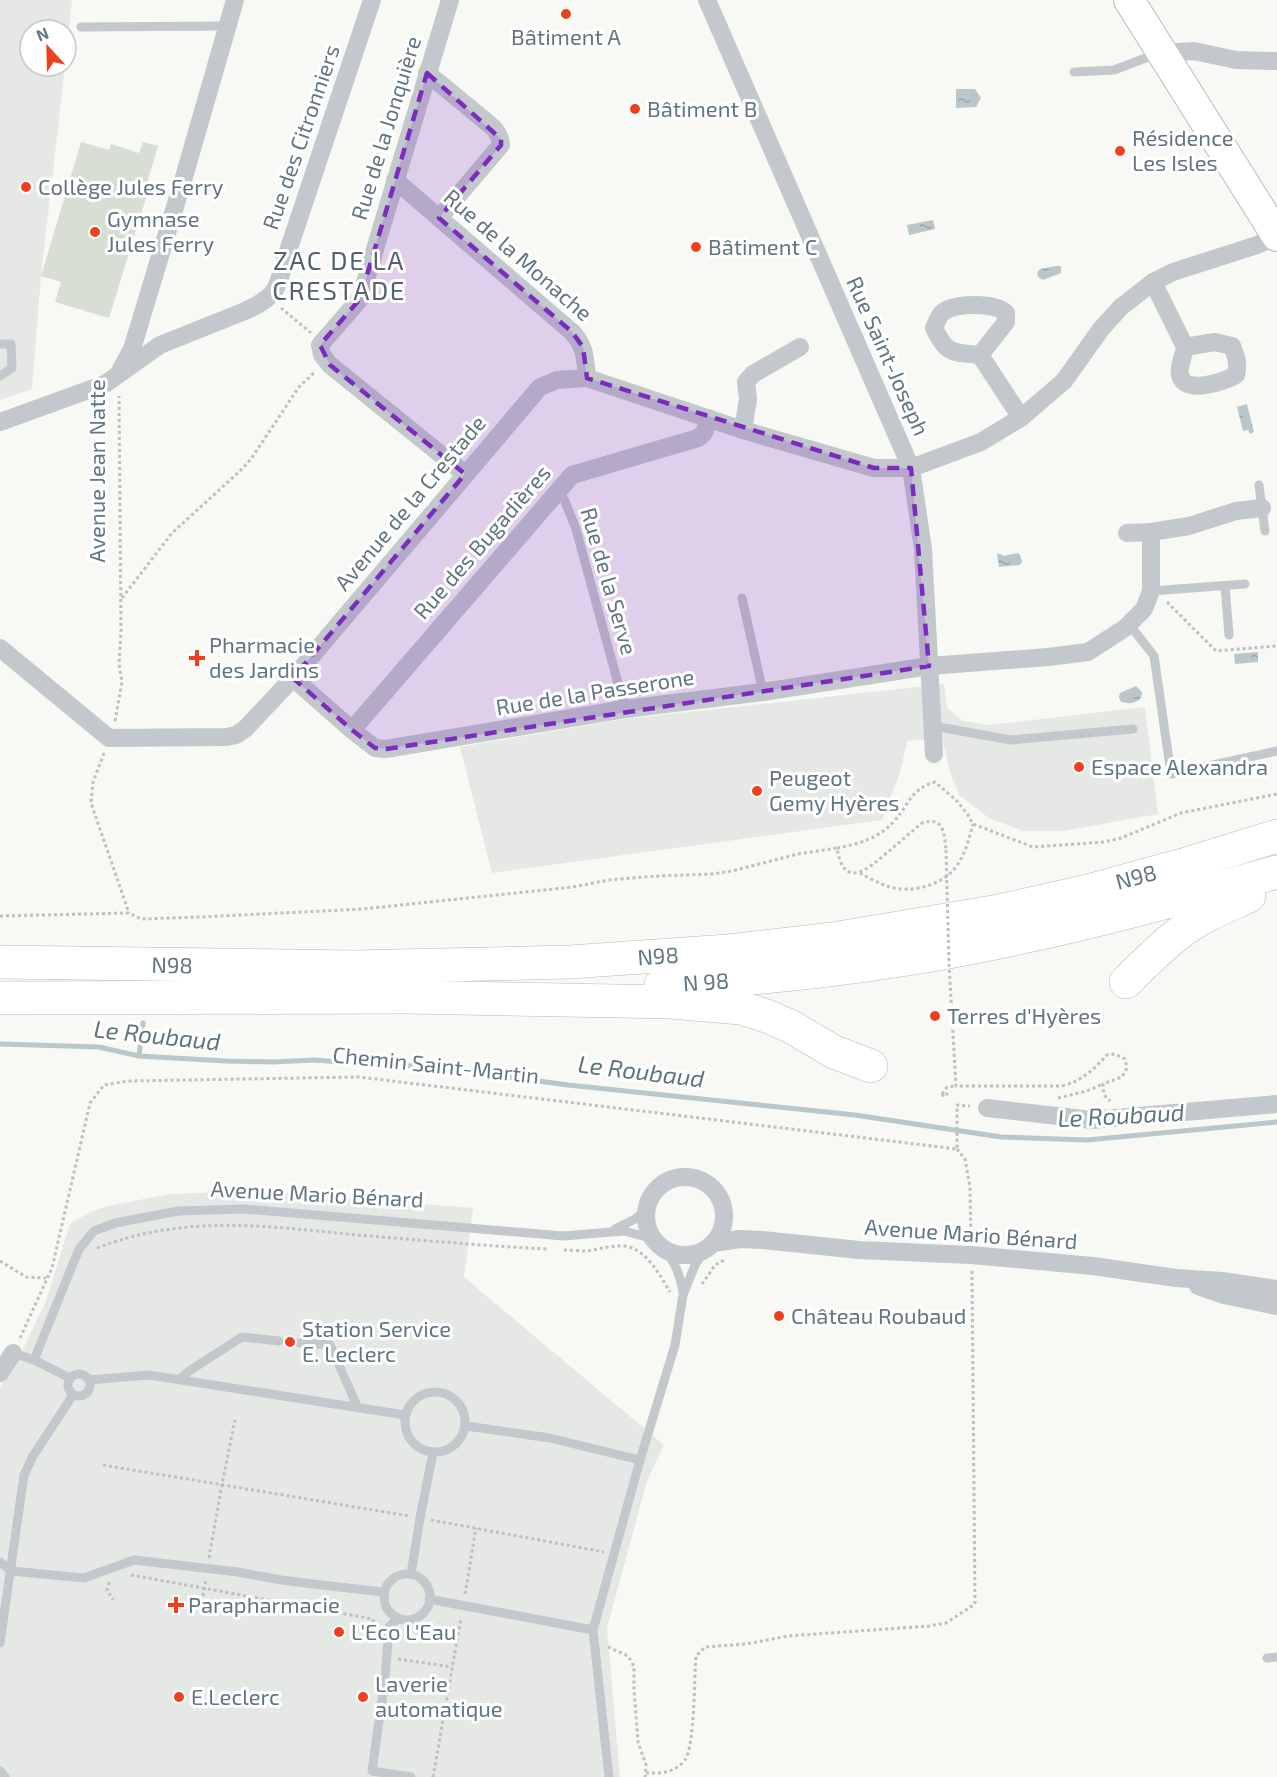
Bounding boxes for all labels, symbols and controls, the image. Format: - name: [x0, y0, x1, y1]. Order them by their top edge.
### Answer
- marker: Bâtiment A: [559, 7, 573, 21]
- north arrow: [18, 18, 78, 78]
- text: N: [33, 23, 51, 45]
- place label: Bâtiment A: [511, 23, 621, 49]
- street label: Rue de la Jonquière: [345, 33, 425, 223]
- street label: Rue des Citronniers: [256, 41, 344, 232]
- place label: Bâtiment B: [647, 95, 757, 121]
- marker: Bâtiment B: [628, 102, 642, 116]
- place label: Résidence Les Isles: [1132, 124, 1234, 175]
- marker: Résidence Les Isles: [1113, 144, 1127, 158]
- place label: Collège Jules Ferry: [38, 173, 224, 199]
- marker: Collège Jules Ferry: [19, 180, 33, 194]
- street label: Rue de la Monache: [439, 183, 598, 326]
- place label: Gymnase Jules Ferry: [107, 205, 214, 256]
- marker: Gymnase Jules Ferry: [88, 225, 102, 239]
- place label: Bâtiment C: [708, 233, 817, 259]
- marker: Bâtiment C: [689, 240, 703, 254]
- district label: ZAC DE LA CRESTADE: [272, 244, 406, 305]
- street label: Rue Saint-Joseph: [842, 272, 936, 439]
- street label: Avenue Jean Natte: [83, 379, 109, 563]
- street label: Avenue de la Crestade: [328, 410, 490, 595]
- street label: Rue des Bugadières: [407, 459, 555, 624]
- street label: Rue de la Serve: [577, 504, 643, 657]
- place label: Pharmacie des Jardins: [209, 631, 319, 682]
- marker: Pharmacie des Jardins: [190, 651, 204, 665]
- street label: Rue de la Passerone: [494, 662, 696, 720]
- place label: Espace Alexandra: [1091, 753, 1268, 779]
- marker: Espace Alexandra: [1072, 760, 1086, 774]
- place label: Peugeot Gemy Hyères: [769, 764, 900, 815]
- marker: Peugeot Gemy Hyères: [750, 784, 764, 798]
- street label: N98: [1112, 858, 1159, 894]
- street label: N98: [636, 941, 680, 969]
- street label: N98: [151, 951, 193, 977]
- street label: N 98: [682, 966, 730, 996]
- place label: Terres d'Hyères: [947, 1002, 1101, 1028]
- marker: Terres d'Hyères: [928, 1009, 942, 1023]
- water label: Le Roubaud: [93, 1013, 222, 1056]
- street label: Chemin Saint-Martin: [332, 1040, 541, 1088]
- water label: Le Roubaud: [576, 1048, 706, 1093]
- water label: Le Roubaud: [1057, 1097, 1185, 1132]
- street label: Avenue Mario Bénard: [210, 1174, 424, 1212]
- street label: Avenue Mario Bénard: [864, 1213, 1078, 1253]
- place label: Château Roubaud: [791, 1302, 966, 1328]
- marker: Château Roubaud: [772, 1309, 786, 1323]
- place label: Station Service E. Leclerc: [302, 1315, 451, 1366]
- marker: Station Service E. Leclerc: [283, 1335, 297, 1349]
- place label: Parapharmacie: [188, 1591, 340, 1617]
- marker: Parapharmacie: [169, 1598, 183, 1612]
- place label: L'Eco L'Eau: [351, 1618, 456, 1644]
- marker: L'Eco L'Eau: [332, 1625, 346, 1639]
- place label: Laverie automatique: [375, 1670, 503, 1721]
- place label: E.Leclerc: [191, 1683, 280, 1709]
- marker: E.Leclerc: [172, 1690, 186, 1704]
- marker: Laverie automatique: [356, 1690, 370, 1704]

